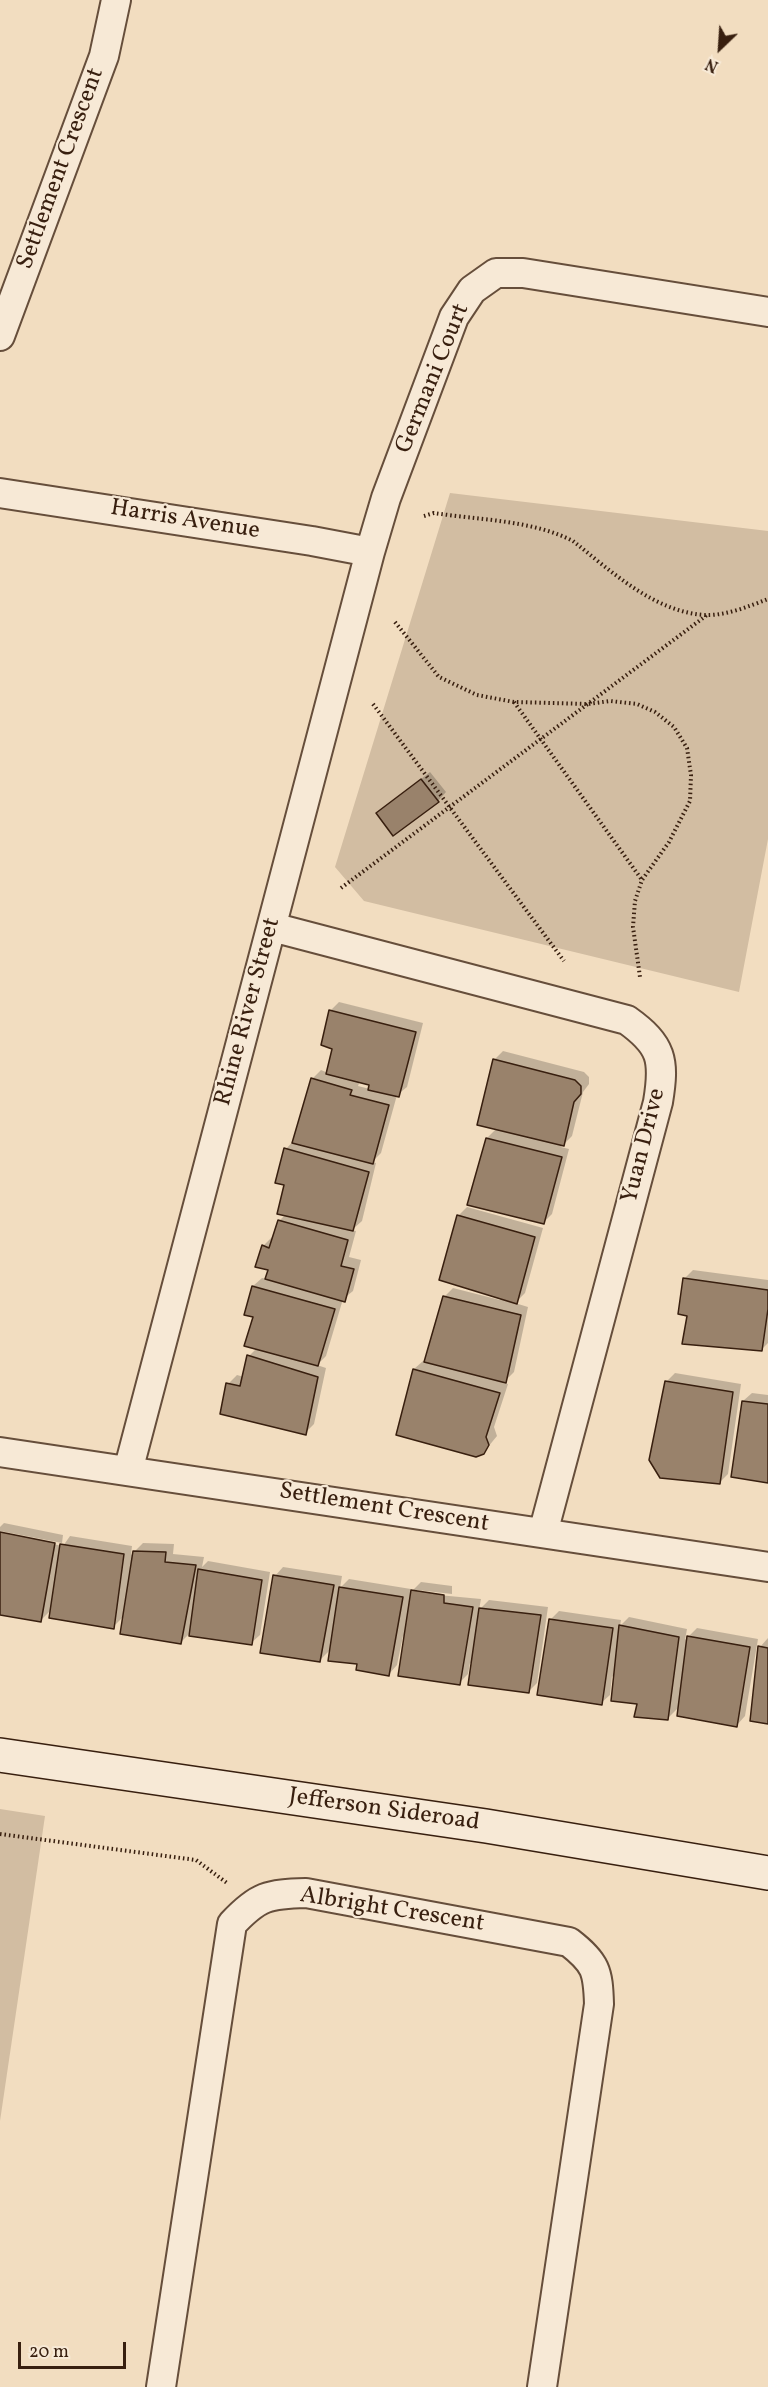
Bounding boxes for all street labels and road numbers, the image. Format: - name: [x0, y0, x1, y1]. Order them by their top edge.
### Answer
- street label: Settlement Crescent: [12, 64, 112, 274]
- street label: Germani Court: [391, 300, 477, 458]
- street label: Harris Avenue: [108, 495, 262, 547]
- street label: Rhine River Street: [210, 915, 288, 1109]
- street label: Yuan Drive: [617, 1086, 673, 1206]
- street label: Settlement Crescent: [277, 1478, 491, 1540]
- street label: Jefferson Sideroad: [287, 1783, 481, 1839]
- street label: Albright Crescent: [298, 1882, 486, 1940]

